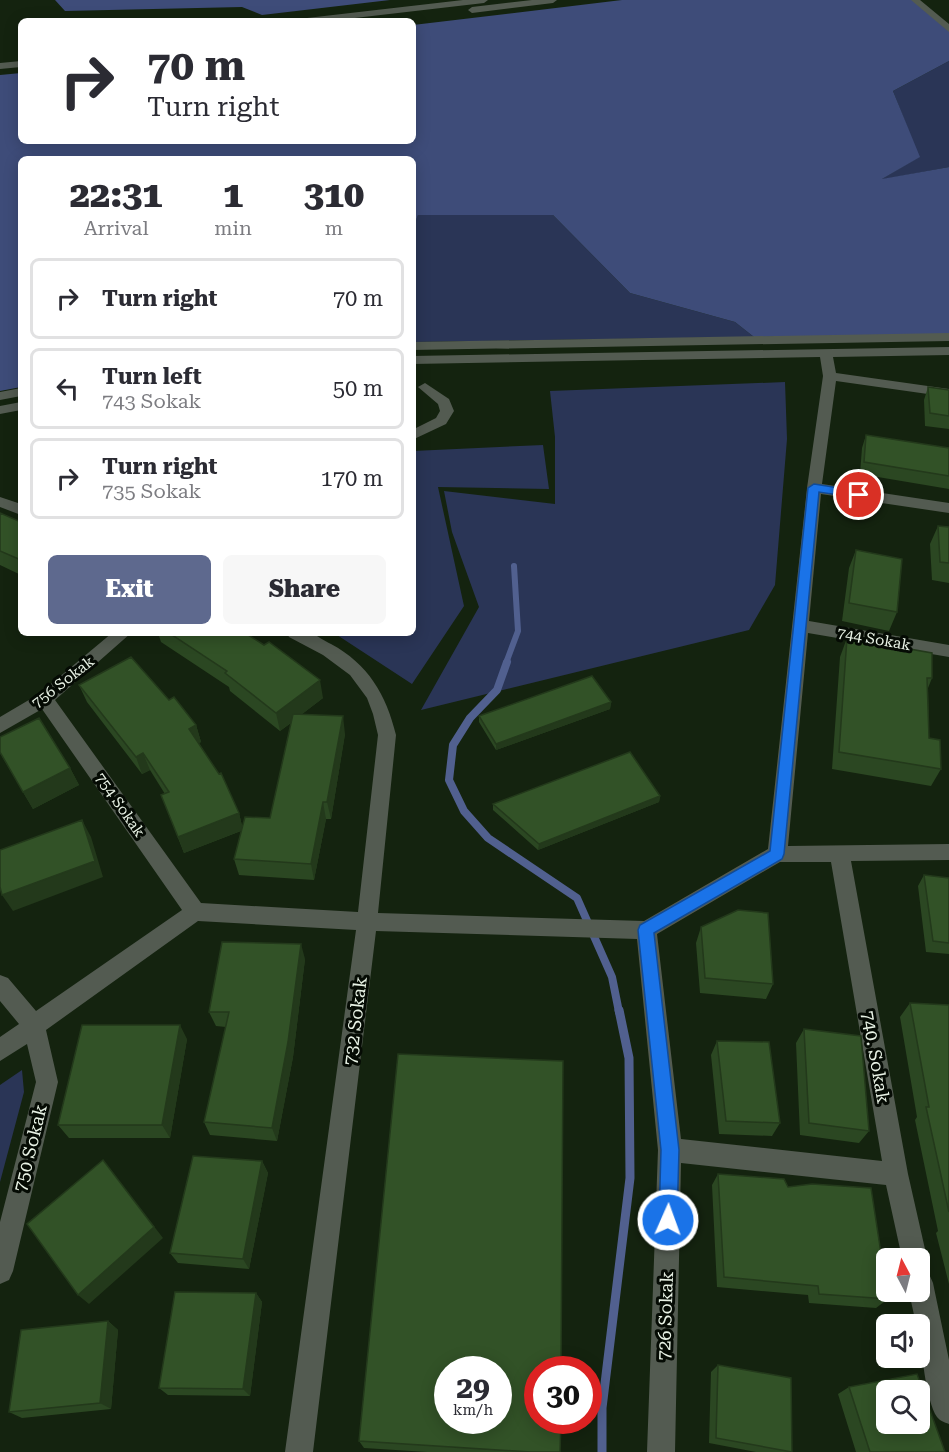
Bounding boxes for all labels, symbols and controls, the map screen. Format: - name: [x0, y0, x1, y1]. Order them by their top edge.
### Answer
- text: 70 m: [147, 41, 245, 90]
- icon: right: [48, 42, 126, 120]
- text: Turn right: [147, 91, 280, 123]
- text: 22:31: [70, 174, 162, 216]
- text: 1: [223, 174, 243, 216]
- text: 310: [304, 174, 364, 216]
- text: Arrival: [84, 216, 149, 240]
- text: min: [214, 216, 252, 240]
- text: m: [325, 216, 343, 240]
- icon: right: [51, 282, 84, 315]
- text: Turn right: [102, 286, 217, 311]
- text: 70 m: [333, 286, 383, 311]
- text: Turn left: [102, 364, 202, 389]
- icon: left: [51, 372, 84, 405]
- text: 50 m: [333, 376, 383, 401]
- text: 743 Sokak: [102, 389, 201, 413]
- text: Turn right: [102, 454, 217, 479]
- icon: right: [51, 462, 84, 495]
- text: 170 m: [320, 466, 383, 491]
- pin: [833, 469, 884, 520]
- icon: arrive: [842, 478, 875, 511]
- text: 735 Sokak: [102, 479, 201, 503]
- button: Exit: [48, 555, 211, 624]
- button: Share: [223, 555, 386, 624]
- street label: 744 Sokak: [836, 624, 913, 654]
- street label: 756 Sokak: [28, 652, 98, 712]
- street label: 754 Sokak: [91, 769, 149, 841]
- street label: 732 Sokak: [339, 975, 371, 1067]
- street label: 740. Sokak: [858, 1009, 894, 1105]
- street label: 750 Sokak: [9, 1102, 51, 1194]
- position arrow: [636, 1188, 700, 1252]
- north arrow: [876, 1248, 930, 1302]
- map controls: [876, 1248, 930, 1434]
- street label: 726 Sokak: [653, 1271, 677, 1361]
- button: sound: [876, 1314, 930, 1368]
- speed limit sign: 30: [524, 1356, 602, 1434]
- text: 29: [456, 1370, 490, 1405]
- button: search: [876, 1380, 930, 1434]
- text: km/h: [453, 1401, 493, 1419]

